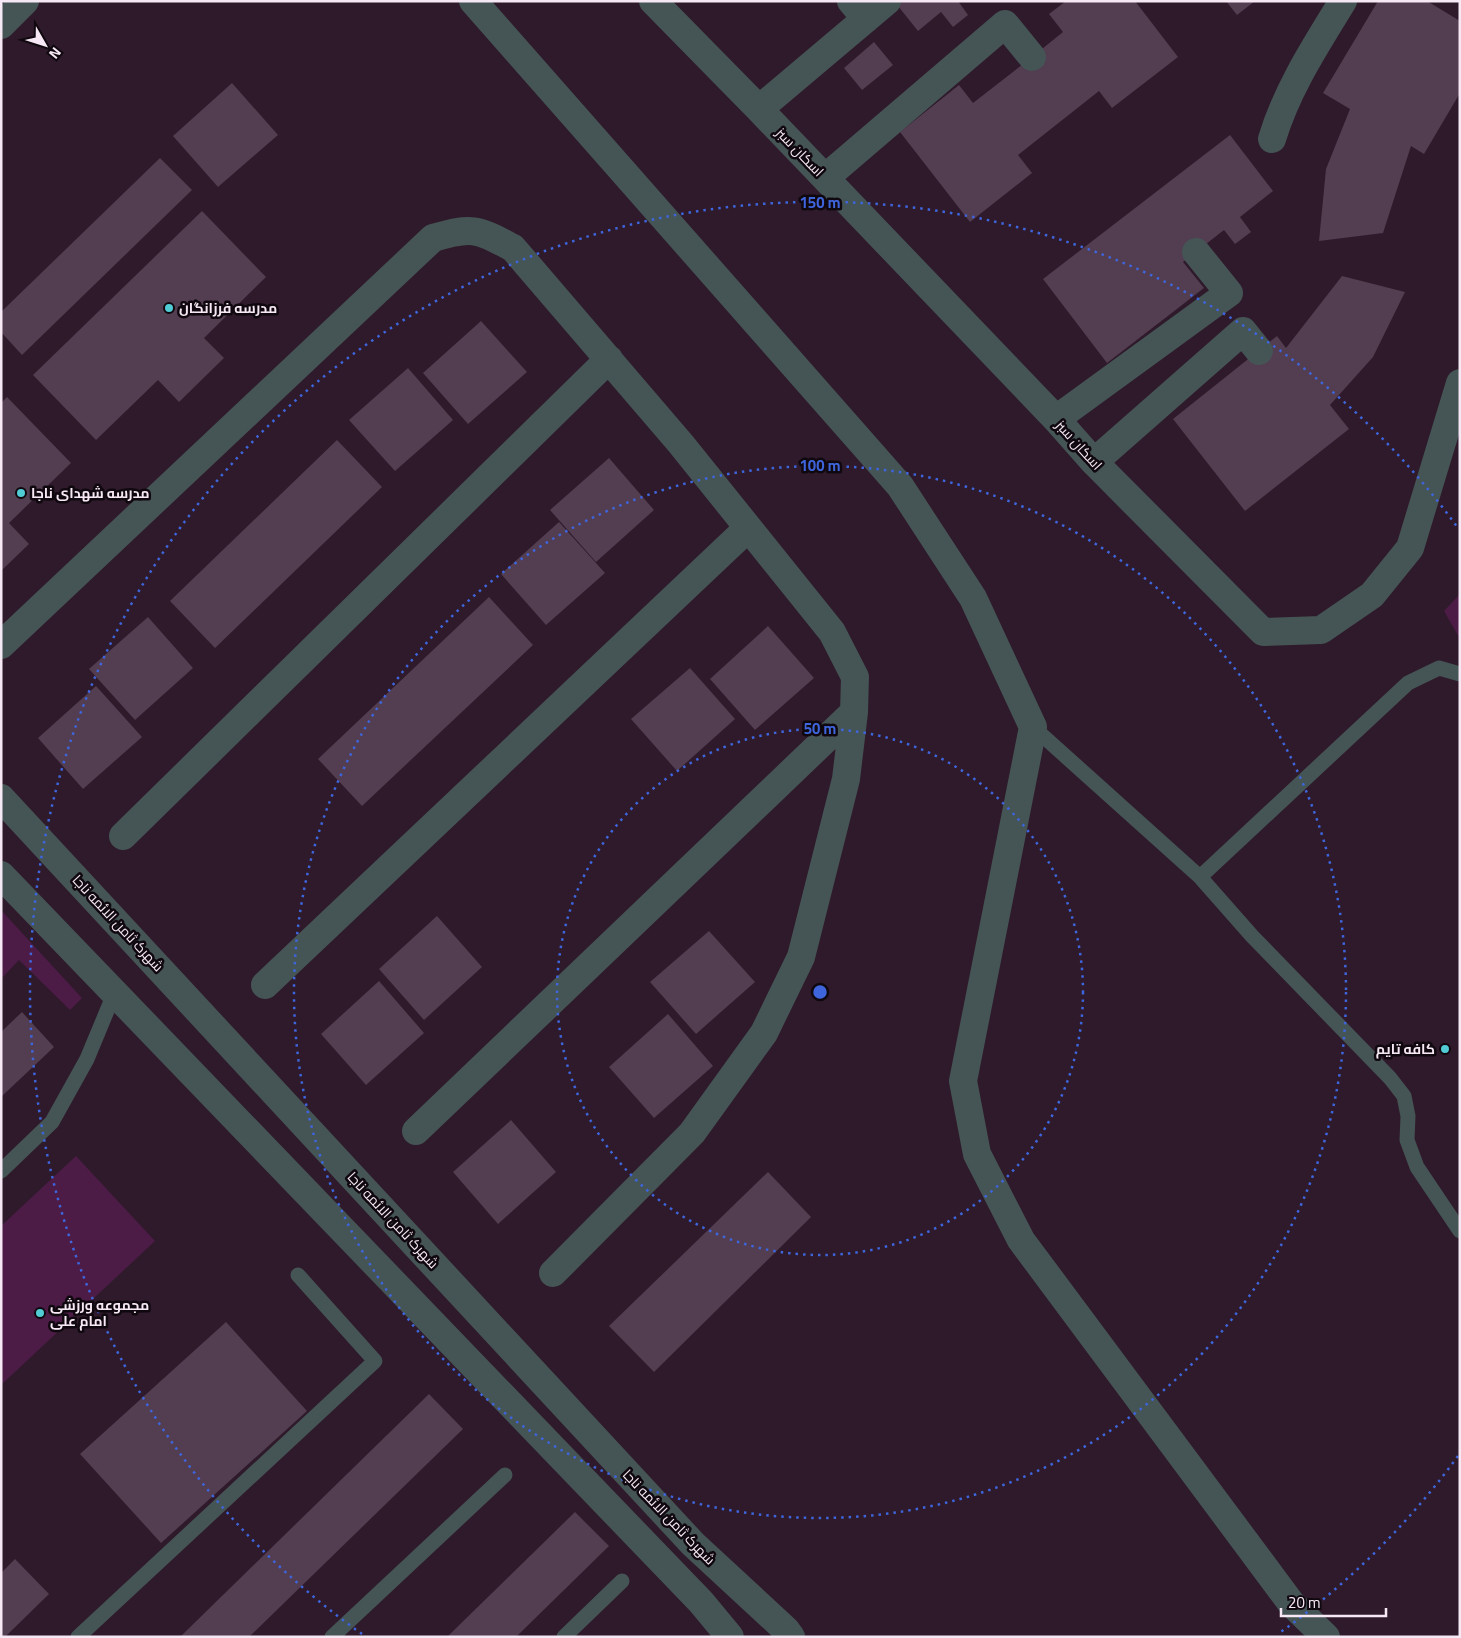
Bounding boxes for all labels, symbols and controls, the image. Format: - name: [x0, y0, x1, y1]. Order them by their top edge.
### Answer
- north arrow: [20, 20, 70, 70]
- text: N: [42, 41, 68, 65]
- street label: اسکان سبز: [769, 120, 831, 183]
- text: 150 m: [800, 188, 840, 217]
- place label: مدرسه فرزانگان: [179, 295, 277, 321]
- marker: مدرسه فرزانگان: [163, 302, 175, 314]
- street label: اسکان سبز: [1048, 413, 1109, 476]
- text: 100 m: [800, 451, 840, 480]
- place label: مدرسه شهدای ناجا: [31, 480, 150, 506]
- marker: مدرسه شهدای ناجا: [15, 487, 27, 499]
- text: 50 m: [804, 714, 836, 743]
- street label: شهرک ثامن الائمه ناجا: [66, 868, 170, 978]
- centre of rings: [811, 983, 829, 1001]
- place label: کافه تایم: [1376, 1036, 1435, 1062]
- marker: کافه تایم: [1439, 1043, 1451, 1055]
- street label: شهرک ثامن الائمه ناجا: [341, 1165, 445, 1275]
- place label: مجموعه ورزشی امام علی: [50, 1292, 149, 1334]
- marker: مجموعه ورزشی امام علی: [34, 1307, 46, 1319]
- street label: شهرک ثامن الائمه ناجا: [616, 1463, 722, 1571]
- scale bar: [1281, 1586, 1386, 1618]
- text: 20 m: [1288, 1588, 1321, 1617]

